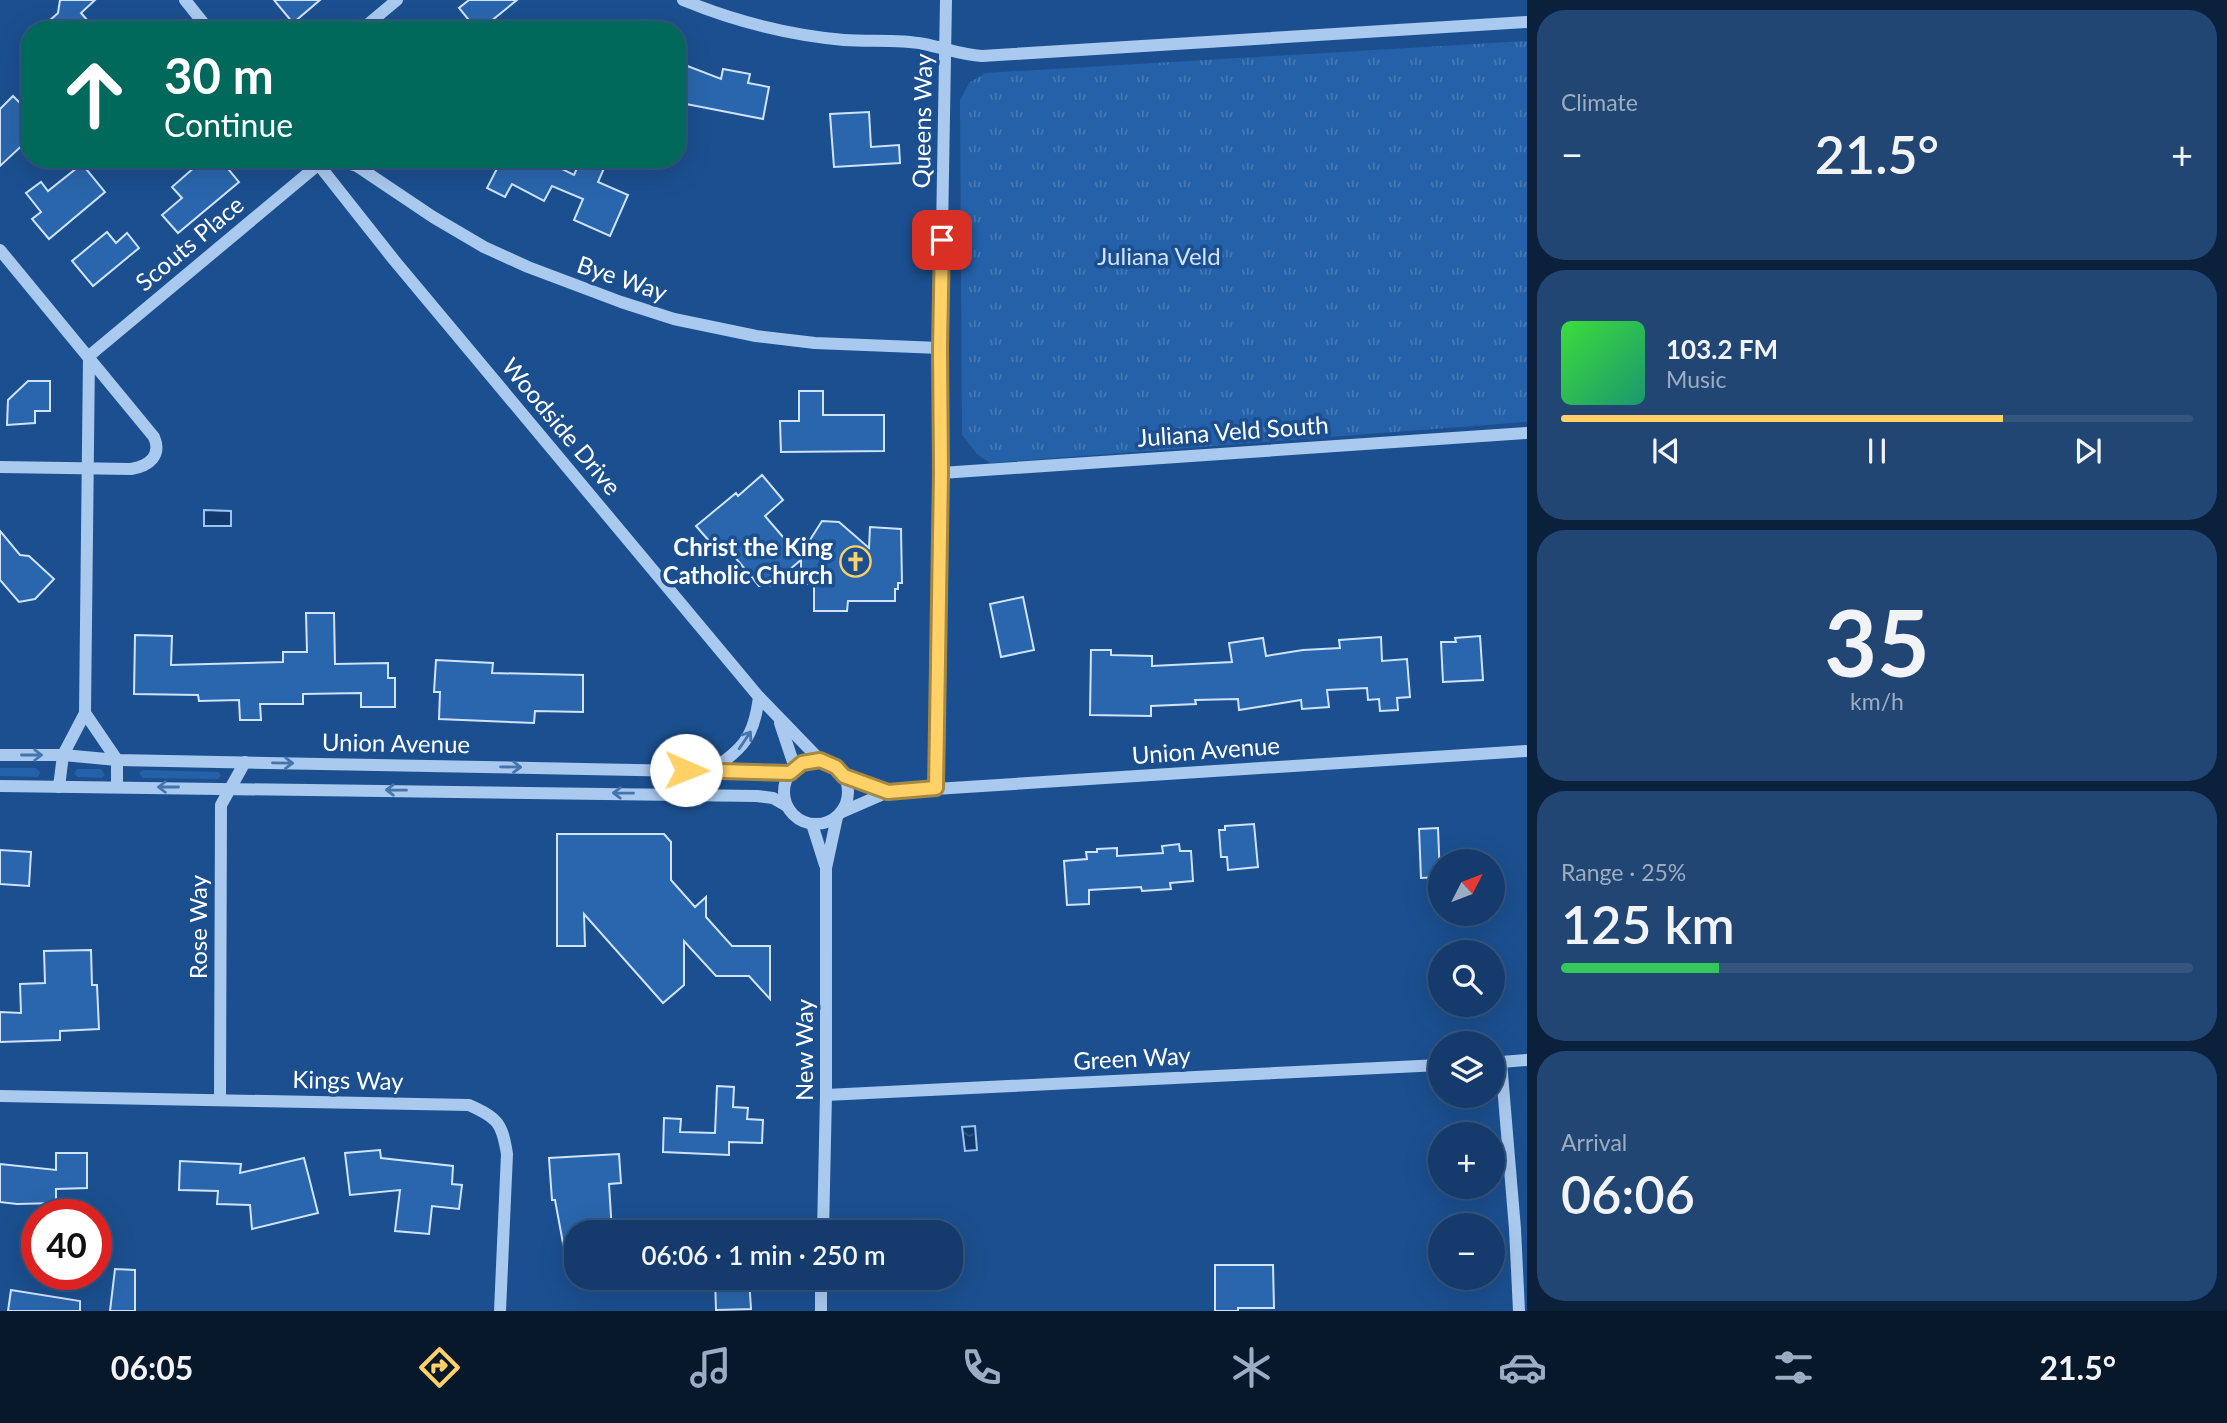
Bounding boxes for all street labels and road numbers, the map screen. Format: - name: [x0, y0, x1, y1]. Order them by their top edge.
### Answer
- street label: Queens Way: [906, 53, 937, 189]
- street label: Scouts Place: [129, 189, 249, 296]
- street label: Bye Way: [574, 249, 672, 307]
- street label: Woodside Drive: [496, 352, 628, 500]
- street label: Juliana Veld South: [1136, 409, 1329, 452]
- street label: Union Avenue: [322, 727, 470, 758]
- street label: Union Avenue: [1131, 730, 1281, 769]
- street label: Rose Way: [183, 874, 212, 979]
- street label: New Way: [789, 998, 818, 1101]
- street label: Green Way: [1072, 1040, 1192, 1075]
- street label: Kings Way: [292, 1064, 405, 1095]

